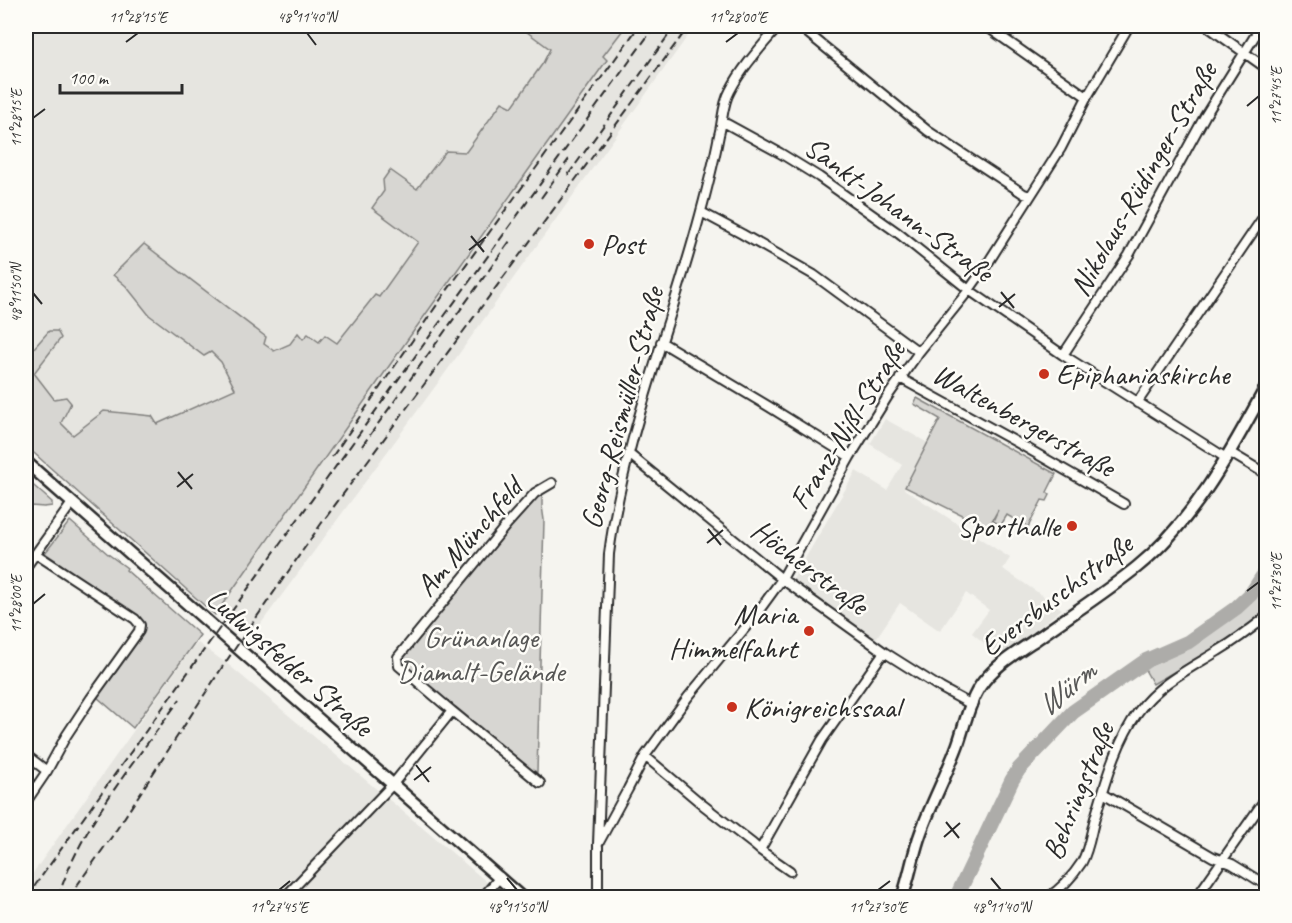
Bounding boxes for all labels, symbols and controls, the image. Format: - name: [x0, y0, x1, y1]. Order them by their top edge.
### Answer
- text: 11°28'15"E: [109, 8, 169, 27]
- text: 48°11'40"N: [277, 8, 340, 27]
- text: 11°28'00"E: [709, 8, 769, 27]
- street label: Nikolaus-Rüdinger-Straße: [1061, 53, 1227, 303]
- scale bar: [60, 57, 182, 95]
- text: 11°27'45"E: [1267, 65, 1286, 125]
- text: 100 m: [69, 67, 110, 89]
- text: 11°28'15"E: [7, 87, 26, 147]
- street label: Sankt-Johann-Straße: [797, 128, 1003, 292]
- place label: Post: [601, 225, 648, 263]
- marker: Post: [582, 237, 596, 251]
- text: 48°11'50"N: [7, 260, 26, 323]
- street label: Georg-Reismüller-Straße: [572, 281, 673, 533]
- street label: Franz-Nißl-Straße: [780, 332, 915, 516]
- street label: Waltenbergerstraße: [926, 354, 1124, 487]
- place label: Epiphaniaskirche: [1056, 355, 1232, 393]
- marker: Epiphaniaskirche: [1037, 367, 1051, 381]
- street label: Am Münchfeld: [407, 467, 534, 604]
- place label: Sporthalle: [957, 507, 1062, 545]
- street label: Höcherstraße: [744, 511, 878, 625]
- marker: Sporthalle: [1065, 519, 1079, 533]
- street label: Eversbuschstraße: [972, 524, 1142, 665]
- text: 11°27'30"E: [1267, 551, 1286, 611]
- text: 11°28'00"E: [7, 573, 26, 633]
- street label: Ludwigsfelder Straße: [199, 579, 383, 746]
- place label: Maria Himmelfahrt: [669, 595, 800, 667]
- park label: Grünanlage Diamalt-Gelände: [397, 618, 567, 690]
- marker: Maria Himmelfahrt: [802, 624, 816, 638]
- water label: Würm: [1028, 649, 1107, 725]
- place label: Königreichssaal: [744, 688, 905, 726]
- marker: Königreichssaal: [725, 700, 739, 714]
- street label: Behringstraße: [1033, 715, 1124, 865]
- text: 11°27'45"E: [250, 898, 310, 917]
- text: 48°11'50"N: [487, 898, 550, 917]
- text: 11°27'30"E: [849, 898, 909, 917]
- text: 48°11'40"N: [971, 898, 1034, 917]

